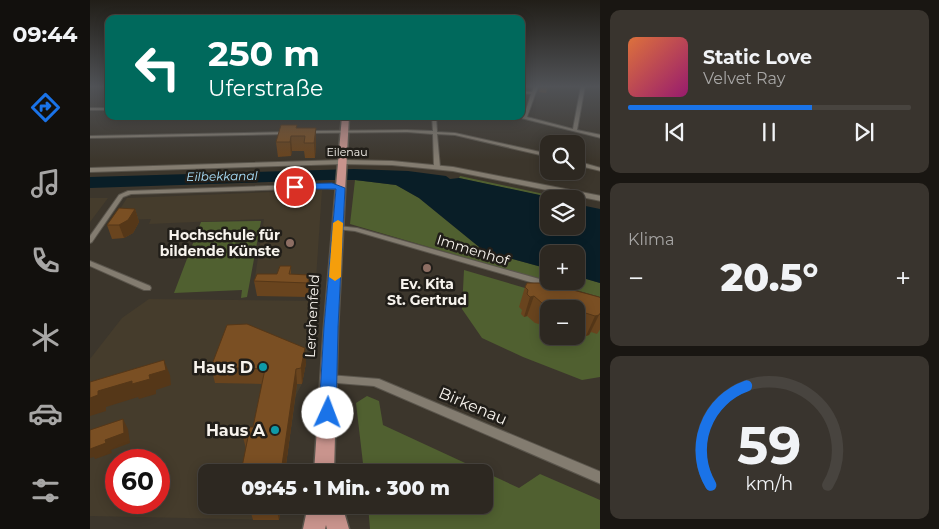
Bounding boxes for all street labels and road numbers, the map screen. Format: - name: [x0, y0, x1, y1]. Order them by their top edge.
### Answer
- street label: Eilenau: [326, 145, 368, 159]
- street label: Immenhof: [435, 230, 513, 270]
- street label: Lerchenfeld: [301, 274, 323, 358]
- street label: Birkenau: [436, 383, 510, 429]

